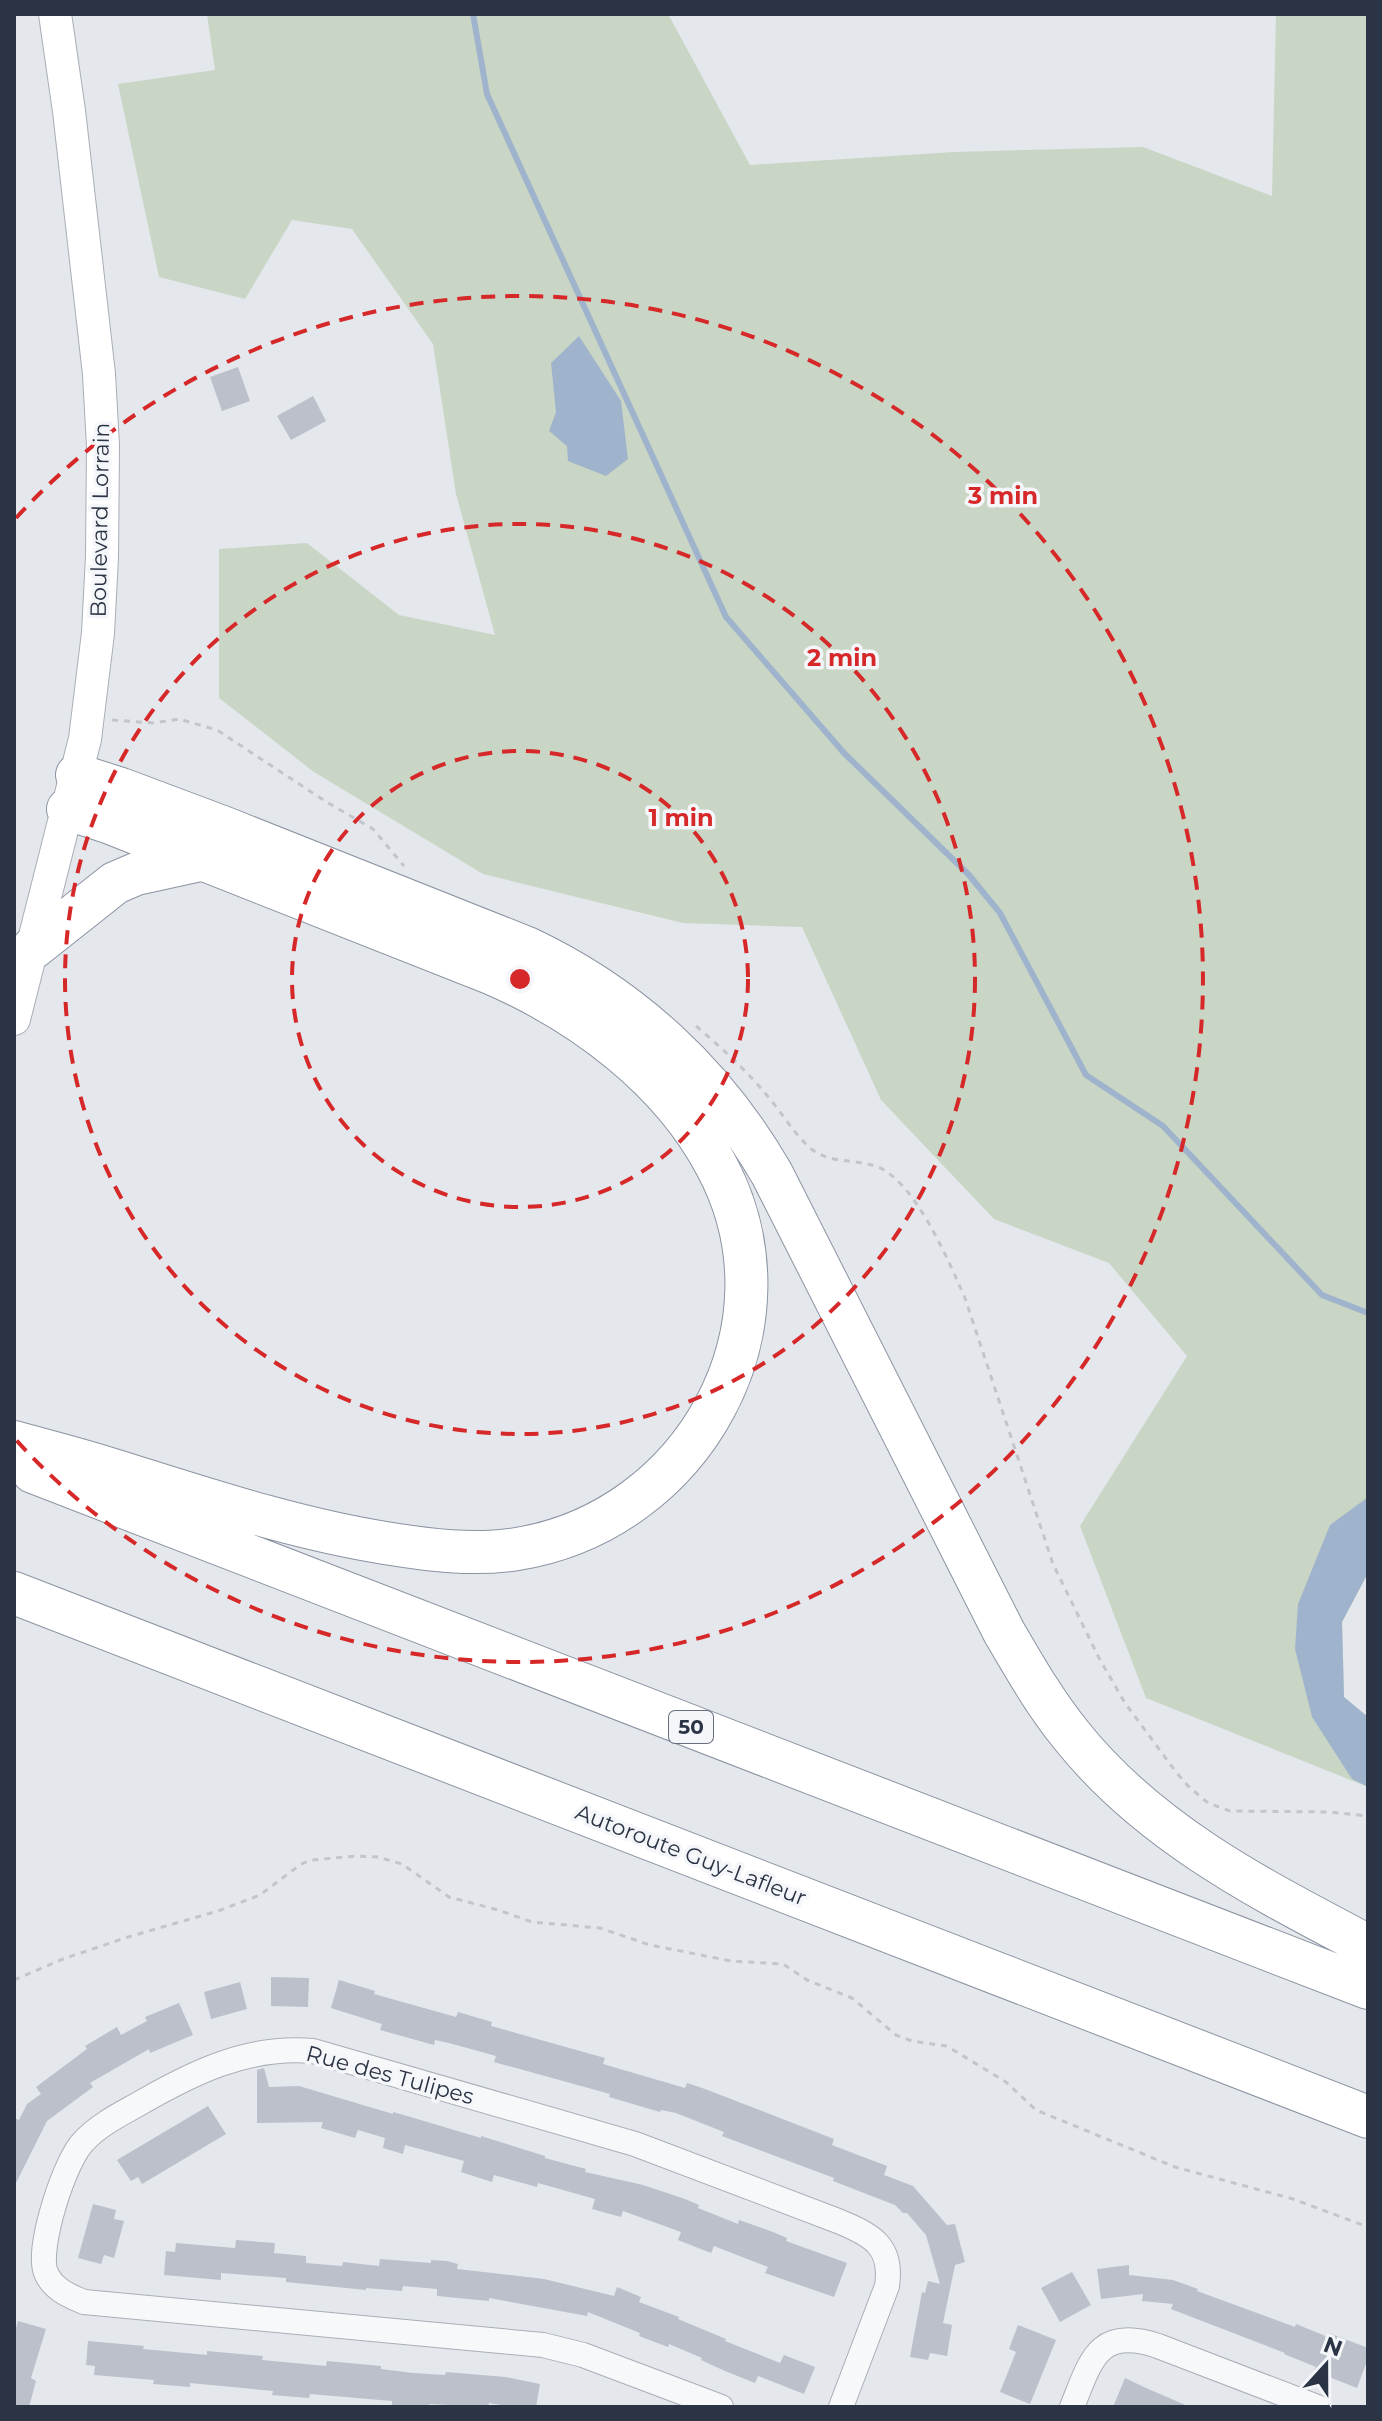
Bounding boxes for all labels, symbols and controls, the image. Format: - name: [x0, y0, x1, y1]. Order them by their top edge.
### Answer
- street label: Boulevard Lorrain: [85, 422, 115, 618]
- text: 3 min: [967, 481, 1038, 510]
- text: 2 min: [807, 643, 877, 672]
- text: 1 min: [648, 803, 714, 832]
- centre of rings: [506, 965, 534, 993]
- road number: 50: [669, 1711, 713, 1743]
- street label: Autoroute Guy-Lafleur: [572, 1798, 810, 1912]
- street label: Rue des Tulipes: [303, 2040, 477, 2110]
- north arrow: [1286, 2325, 1366, 2405]
- text: N: [1320, 2331, 1346, 2363]

